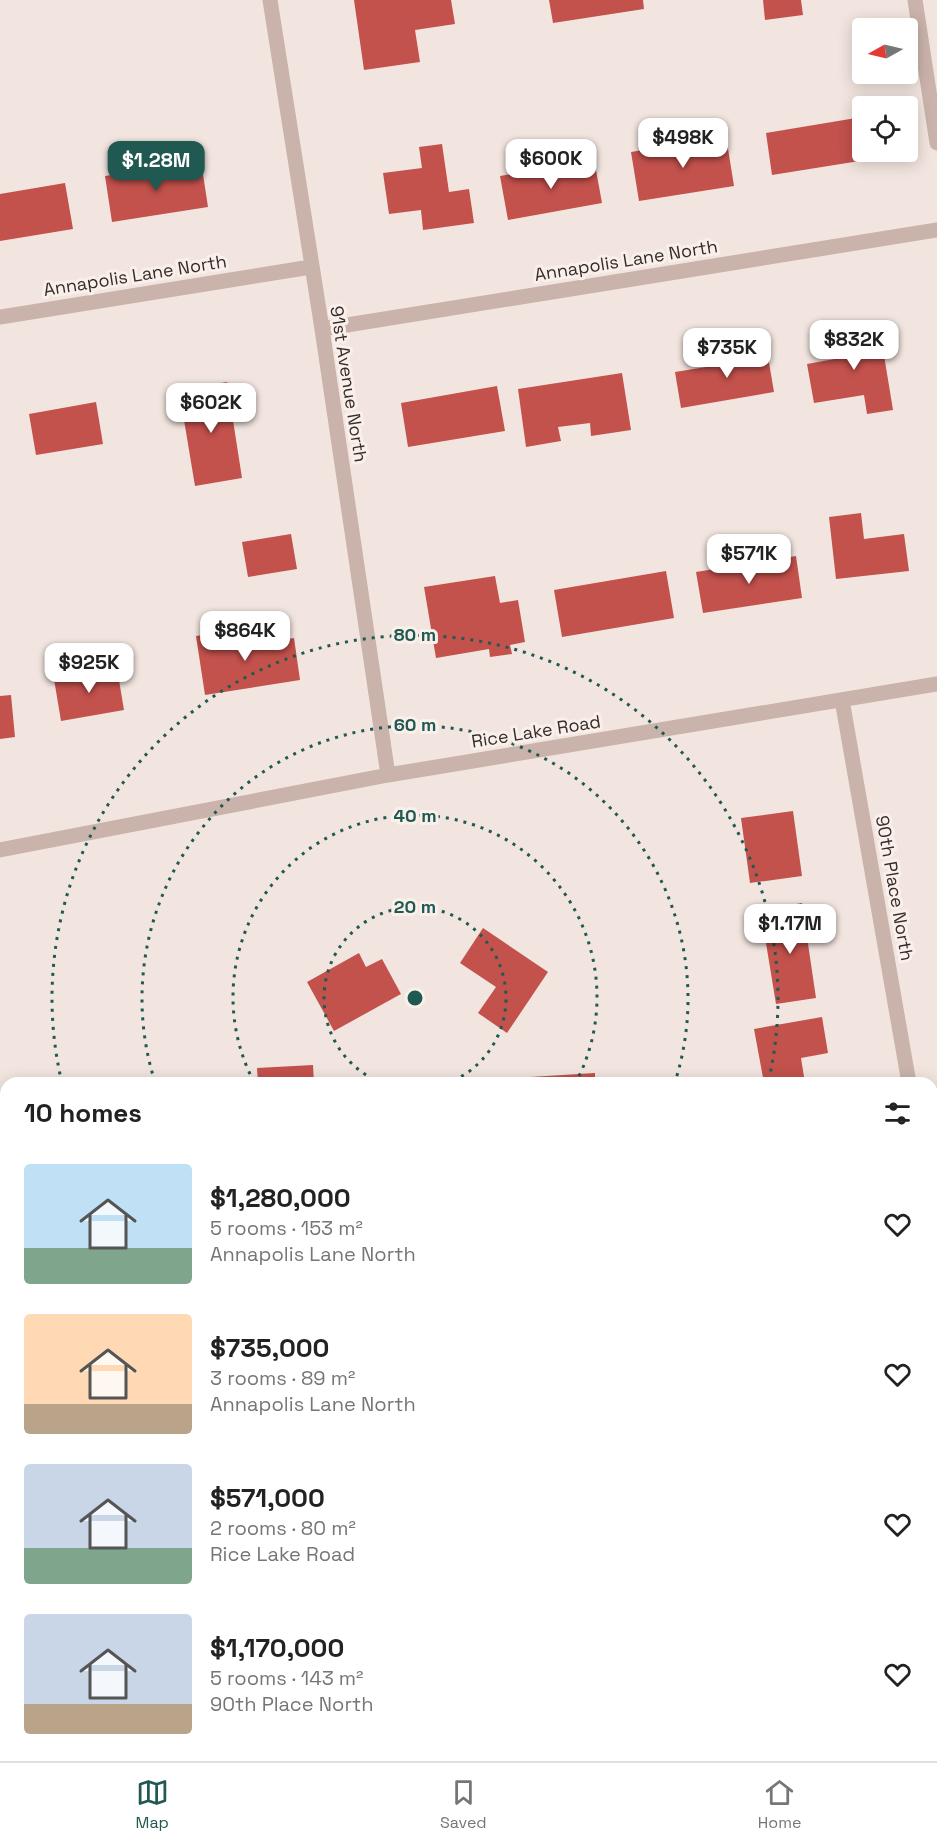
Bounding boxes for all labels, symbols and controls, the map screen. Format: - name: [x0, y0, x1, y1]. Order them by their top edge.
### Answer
- north arrow: [852, 18, 918, 84]
- map controls: [852, 18, 918, 162]
- button: locate: [852, 96, 918, 162]
- pin: $498K: [641, 118, 725, 169]
- text: $498K: [652, 124, 714, 150]
- pin: $600K: [509, 139, 593, 190]
- pin: $1.28M: [107, 141, 205, 192]
- text: $600K: [520, 145, 582, 171]
- text: $1.28M: [122, 147, 190, 173]
- street label: Annapolis Lane North: [533, 234, 719, 286]
- street label: Annapolis Lane North: [42, 249, 228, 301]
- street label: 91st Avenue North: [325, 304, 373, 464]
- pin: $832K: [812, 320, 896, 371]
- text: $832K: [824, 326, 884, 352]
- pin: $735K: [685, 328, 769, 379]
- text: $735K: [697, 334, 757, 360]
- pin: $602K: [169, 383, 253, 434]
- text: $602K: [180, 389, 242, 415]
- pin: $571K: [707, 534, 791, 585]
- text: $571K: [721, 540, 777, 566]
- pin: $864K: [203, 611, 287, 662]
- text: $864K: [214, 617, 276, 643]
- text: 80 m: [394, 623, 436, 646]
- pin: $925K: [47, 643, 131, 694]
- text: $925K: [59, 649, 119, 675]
- street label: Rice Lake Road: [470, 709, 602, 753]
- text: 60 m: [394, 713, 436, 736]
- text: 40 m: [393, 804, 437, 827]
- street label: 90th Place North: [871, 814, 919, 962]
- text: 20 m: [394, 895, 436, 918]
- pin: $1.17M: [741, 904, 839, 955]
- text: $1.17M: [758, 910, 822, 936]
- centre of rings: [405, 988, 425, 1008]
- text: 10 homes: [24, 1096, 142, 1130]
- icon: filters: [881, 1097, 914, 1130]
- text: $1,280,000: [210, 1181, 351, 1215]
- icon: home: [72, 1188, 144, 1260]
- icon: heart: [881, 1208, 914, 1241]
- text: 5 rooms · 153 m²: [210, 1215, 363, 1241]
- text: Annapolis Lane North: [210, 1241, 416, 1267]
- text: $735,000: [210, 1331, 329, 1365]
- icon: home: [72, 1338, 144, 1410]
- icon: heart: [881, 1358, 914, 1391]
- text: 3 rooms · 89 m²: [210, 1365, 355, 1391]
- text: Annapolis Lane North: [210, 1391, 416, 1417]
- text: $571,000: [210, 1481, 325, 1515]
- icon: home: [72, 1488, 144, 1560]
- icon: heart: [881, 1508, 914, 1541]
- text: 2 rooms · 80 m²: [210, 1515, 356, 1541]
- text: Rice Lake Road: [210, 1541, 355, 1567]
- text: $1,170,000: [210, 1631, 344, 1665]
- icon: home: [72, 1638, 144, 1710]
- icon: heart: [881, 1658, 914, 1691]
- text: 5 rooms · 143 m²: [210, 1665, 363, 1691]
- text: 90th Place North: [210, 1691, 373, 1717]
- tab: Map: [136, 1776, 169, 1833]
- tab: Saved: [440, 1776, 487, 1833]
- tab: Home: [758, 1776, 801, 1833]

